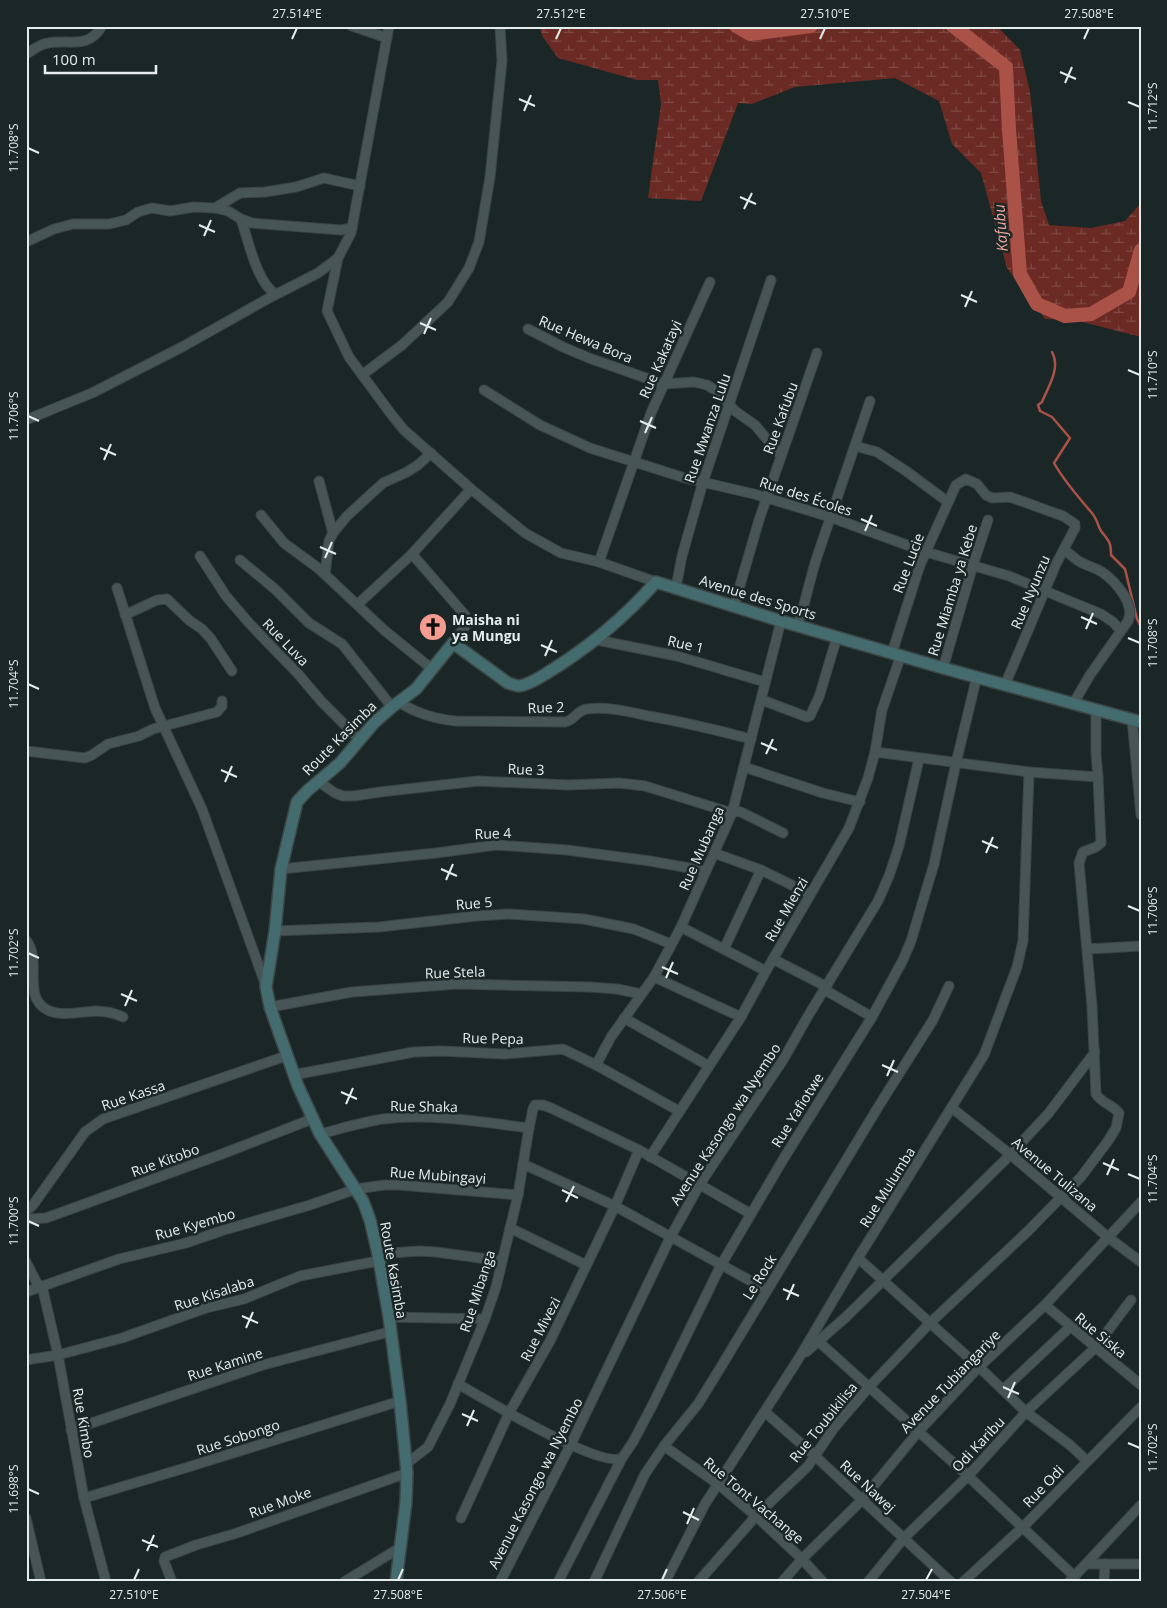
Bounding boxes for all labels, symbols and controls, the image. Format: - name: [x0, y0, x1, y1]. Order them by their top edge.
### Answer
- text: 27.514°E: [272, 5, 322, 22]
- text: 27.512°E: [536, 5, 586, 22]
- text: 27.510°E: [800, 5, 850, 22]
- text: 27.508°E: [1064, 5, 1114, 22]
- scale bar: [45, 42, 156, 74]
- text: 100 m: [52, 49, 96, 69]
- text: 11.712°S: [1144, 82, 1161, 132]
- text: 11.708°S: [5, 123, 22, 173]
- water label: Kafubu: [988, 203, 1012, 252]
- street label: Rue Hewa Bora: [536, 311, 636, 367]
- street label: Rue Kakatayi: [634, 317, 686, 401]
- text: 11.710°S: [1144, 350, 1161, 400]
- street label: Rue Mwanza Lulu: [679, 371, 735, 485]
- street label: Rue Kafubu: [758, 379, 802, 457]
- text: 11.706°S: [5, 391, 22, 441]
- street label: Rue des Écoles: [757, 472, 855, 520]
- street label: Rue Miamba ya Kebe: [923, 522, 981, 658]
- street label: Rue Lucie: [888, 530, 928, 596]
- street label: Rue Nyunzu: [1006, 552, 1054, 632]
- street label: Avenue des Sports: [697, 570, 819, 624]
- place label: Maisha ni ya Mungu: [452, 610, 521, 645]
- church icon: Maisha ni ya Mungu: [418, 612, 448, 642]
- street label: Rue Luva: [259, 614, 313, 670]
- text: 11.708°S: [1144, 618, 1161, 668]
- street label: Rue 1: [666, 631, 706, 657]
- text: 11.704°S: [5, 659, 22, 709]
- street label: Route Kasimba: [298, 697, 380, 779]
- street label: Rue 2: [527, 697, 565, 717]
- street label: Rue 3: [507, 759, 545, 779]
- street label: Rue Mubanga: [674, 803, 728, 893]
- street label: Rue 4: [474, 823, 512, 843]
- street label: Rue Mienzi: [760, 873, 812, 945]
- text: 11.706°S: [1144, 886, 1161, 936]
- street label: Rue 5: [455, 892, 493, 914]
- text: 11.702°S: [5, 928, 22, 978]
- street label: Rue Stela: [424, 961, 486, 983]
- street label: Rue Pepa: [462, 1028, 524, 1048]
- street label: Avenue Kasongo wa Nyembo: [665, 1039, 785, 1209]
- street label: Rue Yafiotwe: [767, 1069, 828, 1151]
- street label: Rue Kassa: [99, 1075, 167, 1115]
- street label: Rue Shaka: [390, 1096, 458, 1116]
- street label: Avenue Tulizana: [1008, 1133, 1102, 1215]
- street label: Rue Kitobo: [128, 1139, 202, 1181]
- street label: Rue Mulumba: [855, 1143, 919, 1231]
- text: 11.704°S: [1144, 1154, 1161, 1204]
- street label: Rue Mubingayi: [389, 1162, 487, 1188]
- text: 11.700°S: [5, 1196, 22, 1246]
- street label: Rue Kyembo: [153, 1204, 237, 1244]
- street label: Route Kasimba: [376, 1220, 412, 1320]
- street label: Rue Mibanga: [455, 1248, 499, 1334]
- street label: Le Rock: [738, 1250, 781, 1303]
- street label: Rue Kisalaba: [172, 1271, 256, 1315]
- street label: Rue Mivezi: [516, 1294, 564, 1364]
- street label: Rue Siska: [1071, 1308, 1131, 1362]
- street label: Avenue Tubiangariye: [896, 1325, 1004, 1437]
- street label: Rue Kamine: [185, 1343, 265, 1385]
- street label: Rue Toubikilisa: [785, 1378, 861, 1466]
- street label: Rue Kimbo: [68, 1386, 100, 1460]
- street label: Avenue Kasongo wa Nyembo: [483, 1394, 587, 1572]
- street label: Odi Karibu: [947, 1412, 1009, 1476]
- street label: Rue Sobongo: [194, 1415, 282, 1459]
- text: 11.702°S: [1144, 1423, 1161, 1473]
- street label: Rue Tont Vachange: [700, 1452, 808, 1548]
- street label: Rue Nawej: [836, 1455, 900, 1517]
- street label: Rue Odi: [1018, 1461, 1068, 1511]
- text: 11.698°S: [5, 1464, 22, 1514]
- street label: Rue Moke: [246, 1482, 314, 1522]
- text: 27.510°E: [109, 1586, 159, 1603]
- text: 27.508°E: [373, 1586, 423, 1603]
- text: 27.506°E: [637, 1586, 687, 1603]
- text: 27.504°E: [901, 1586, 951, 1603]

